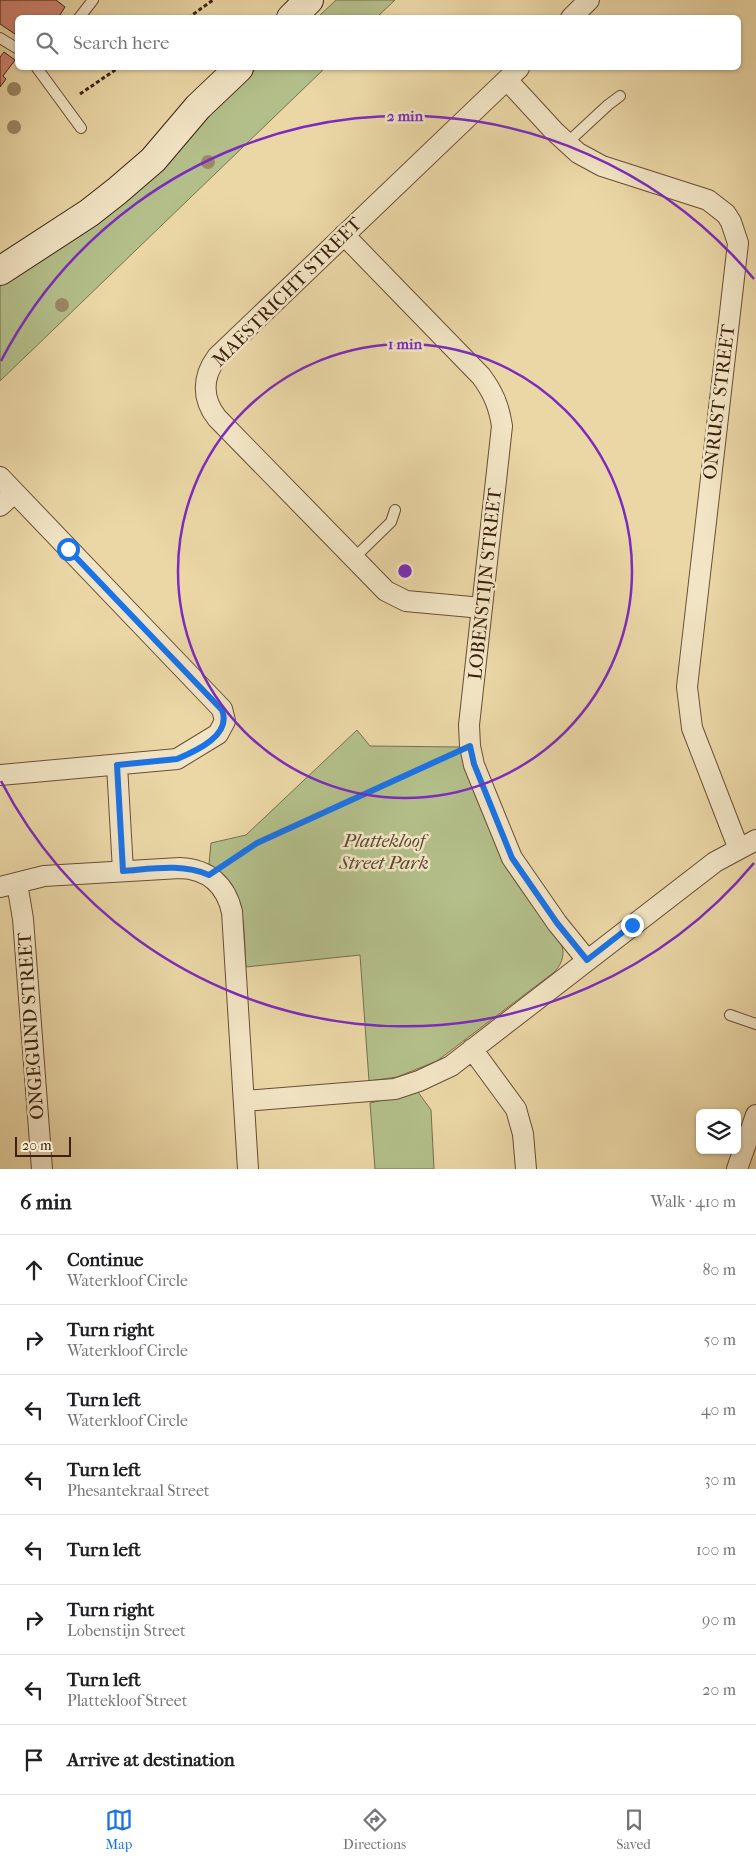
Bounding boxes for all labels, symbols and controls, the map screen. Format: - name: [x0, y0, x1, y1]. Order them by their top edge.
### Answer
- search box: [15, 15, 741, 70]
- icon: search: [33, 29, 61, 57]
- text: Search here: [73, 32, 169, 54]
- text: 2 min: [387, 107, 424, 125]
- street label: MAESTRICHT STREET: [208, 213, 366, 371]
- street label: ONRUST STREET: [699, 323, 739, 481]
- text: 1 min: [388, 335, 422, 353]
- street label: LOBENSTIJN STREET: [464, 487, 506, 681]
- route start: [57, 538, 80, 561]
- centre of rings: [396, 562, 414, 580]
- park label: Plattekloof Street Park: [338, 830, 430, 874]
- route end: [621, 914, 644, 937]
- street label: ONGEGUND STREET: [13, 931, 49, 1120]
- map controls: [696, 1109, 741, 1154]
- button: layers: [696, 1109, 741, 1154]
- scale bar: [15, 1134, 71, 1157]
- text: 20 m: [22, 1137, 52, 1154]
- text: 6 min: [20, 1190, 72, 1214]
- text: Walk · 410 m: [651, 1192, 736, 1211]
- text: Continue: [67, 1249, 143, 1271]
- icon: ahead: [20, 1256, 48, 1284]
- text: 80 m: [702, 1260, 736, 1279]
- text: Waterkloof Circle: [67, 1271, 188, 1290]
- text: Turn right: [67, 1319, 154, 1341]
- icon: right: [20, 1326, 48, 1354]
- text: 50 m: [704, 1330, 736, 1349]
- text: Waterkloof Circle: [67, 1341, 188, 1360]
- text: Turn left: [67, 1389, 141, 1411]
- icon: left: [20, 1396, 48, 1424]
- text: 40 m: [701, 1400, 736, 1419]
- text: Waterkloof Circle: [67, 1411, 188, 1430]
- text: Turn left: [67, 1459, 141, 1481]
- icon: left: [20, 1466, 48, 1494]
- text: 30 m: [704, 1470, 736, 1489]
- text: Phesantekraal Street: [67, 1481, 210, 1500]
- icon: left: [20, 1536, 48, 1564]
- text: Turn left: [67, 1539, 141, 1561]
- text: 100 m: [696, 1540, 736, 1559]
- text: Turn right: [67, 1599, 154, 1621]
- icon: right: [20, 1606, 48, 1634]
- text: 90 m: [702, 1610, 736, 1629]
- text: Lobenstijn Street: [67, 1621, 186, 1640]
- text: Turn left: [67, 1669, 141, 1691]
- icon: left: [20, 1676, 48, 1704]
- text: 20 m: [702, 1680, 736, 1699]
- text: Plattekloof Street: [67, 1691, 187, 1710]
- icon: arrive: [20, 1746, 48, 1774]
- text: Arrive at destination: [67, 1749, 235, 1771]
- tab: Map: [105, 1806, 133, 1853]
- tab: Directions: [343, 1806, 406, 1853]
- tab: Saved: [616, 1806, 651, 1853]

